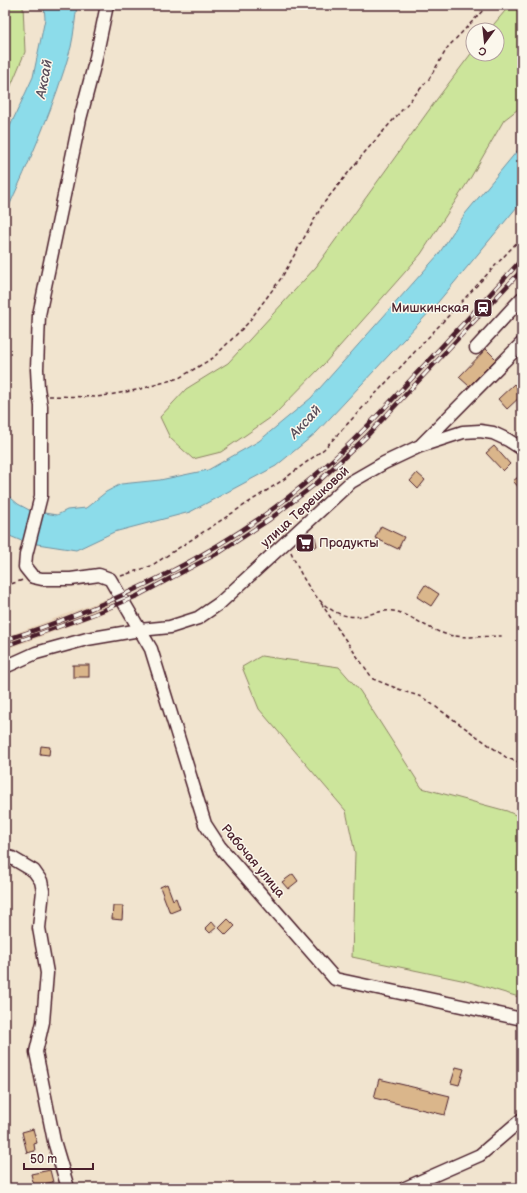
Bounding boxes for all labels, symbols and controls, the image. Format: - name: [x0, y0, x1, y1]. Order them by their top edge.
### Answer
- north arrow: [465, 22, 505, 62]
- text: С: [477, 44, 488, 58]
- water label: Аксай: [32, 58, 56, 101]
- station icon: Мишкинская: [472, 297, 494, 319]
- place label: Мишкинская: [391, 300, 469, 316]
- water label: Аксай: [285, 402, 325, 443]
- street label: улица Терешковой: [258, 463, 352, 551]
- supermarket icon: Продукты: [294, 532, 316, 554]
- place label: Продукты: [319, 535, 379, 551]
- street label: Рабочая улица: [218, 821, 289, 901]
- scale bar: [24, 1145, 93, 1171]
- text: 50 m: [30, 1152, 57, 1167]

